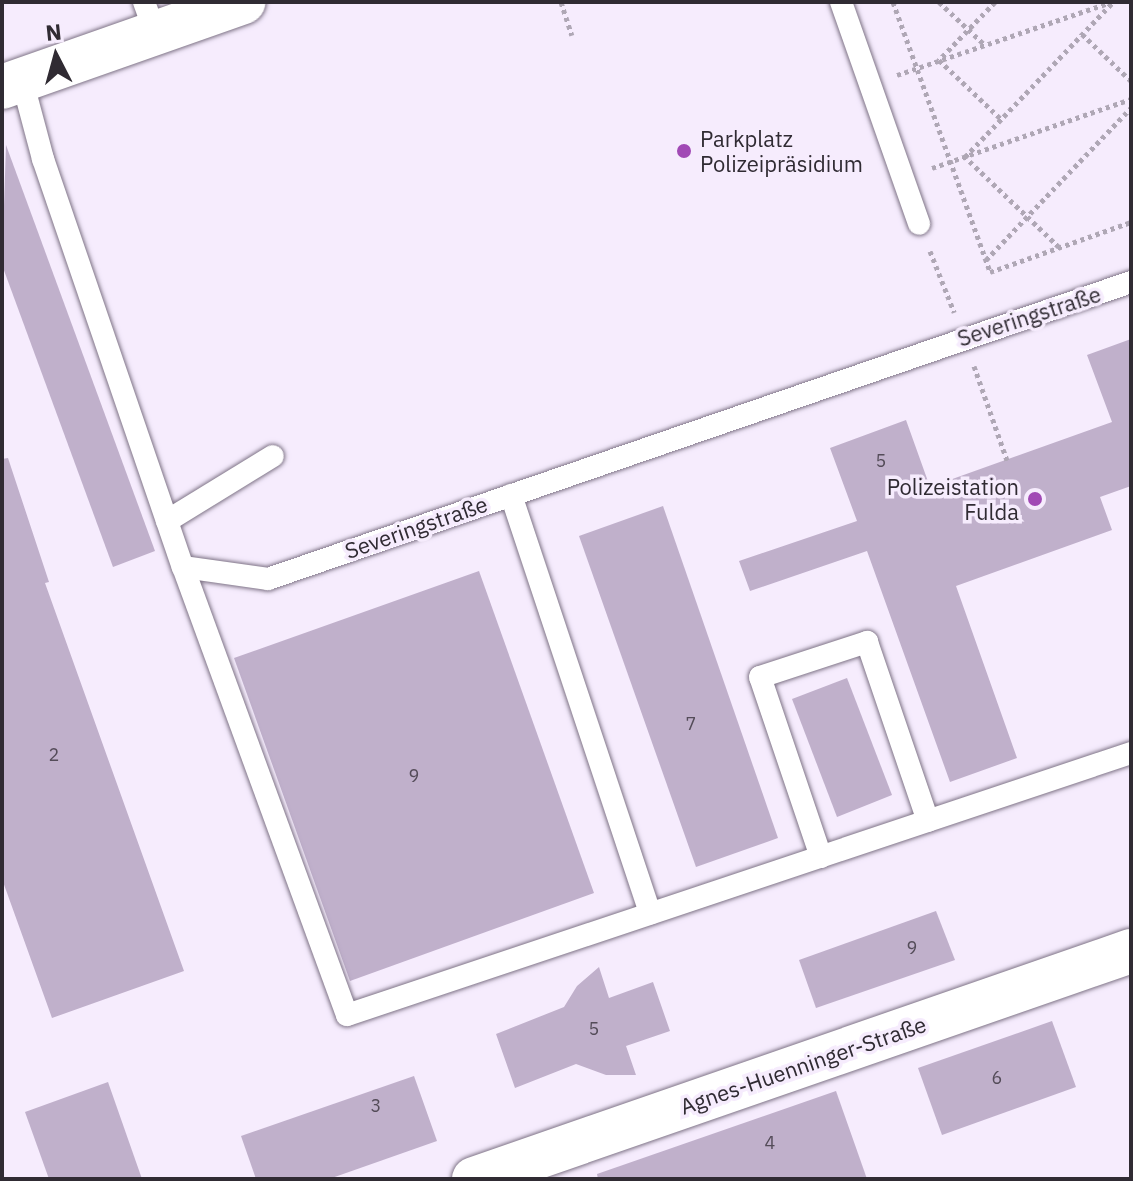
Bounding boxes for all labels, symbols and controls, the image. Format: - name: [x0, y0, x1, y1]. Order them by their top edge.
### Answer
- north arrow: [16, 16, 96, 96]
- text: N: [44, 16, 63, 47]
- place label: Parkplatz Polizeipräsidium: [700, 125, 863, 176]
- marker: Parkplatz Polizeipräsidium: [675, 142, 693, 160]
- street label: Severingstraße: [954, 280, 1104, 352]
- house number: 5: [876, 450, 886, 472]
- place label: Polizeistation Fulda: [887, 473, 1019, 524]
- street label: Severingstraße: [341, 490, 491, 564]
- marker: Polizeistation Fulda: [1026, 490, 1044, 508]
- house number: 7: [686, 713, 696, 735]
- house number: 2: [49, 744, 59, 766]
- house number: 9: [409, 765, 419, 787]
- house number: 9: [907, 937, 917, 959]
- street label: Agnes-Huenninger-Straße: [676, 1010, 930, 1120]
- house number: 5: [589, 1018, 599, 1040]
- house number: 6: [992, 1067, 1002, 1089]
- house number: 3: [371, 1095, 381, 1117]
- house number: 4: [765, 1132, 775, 1154]

